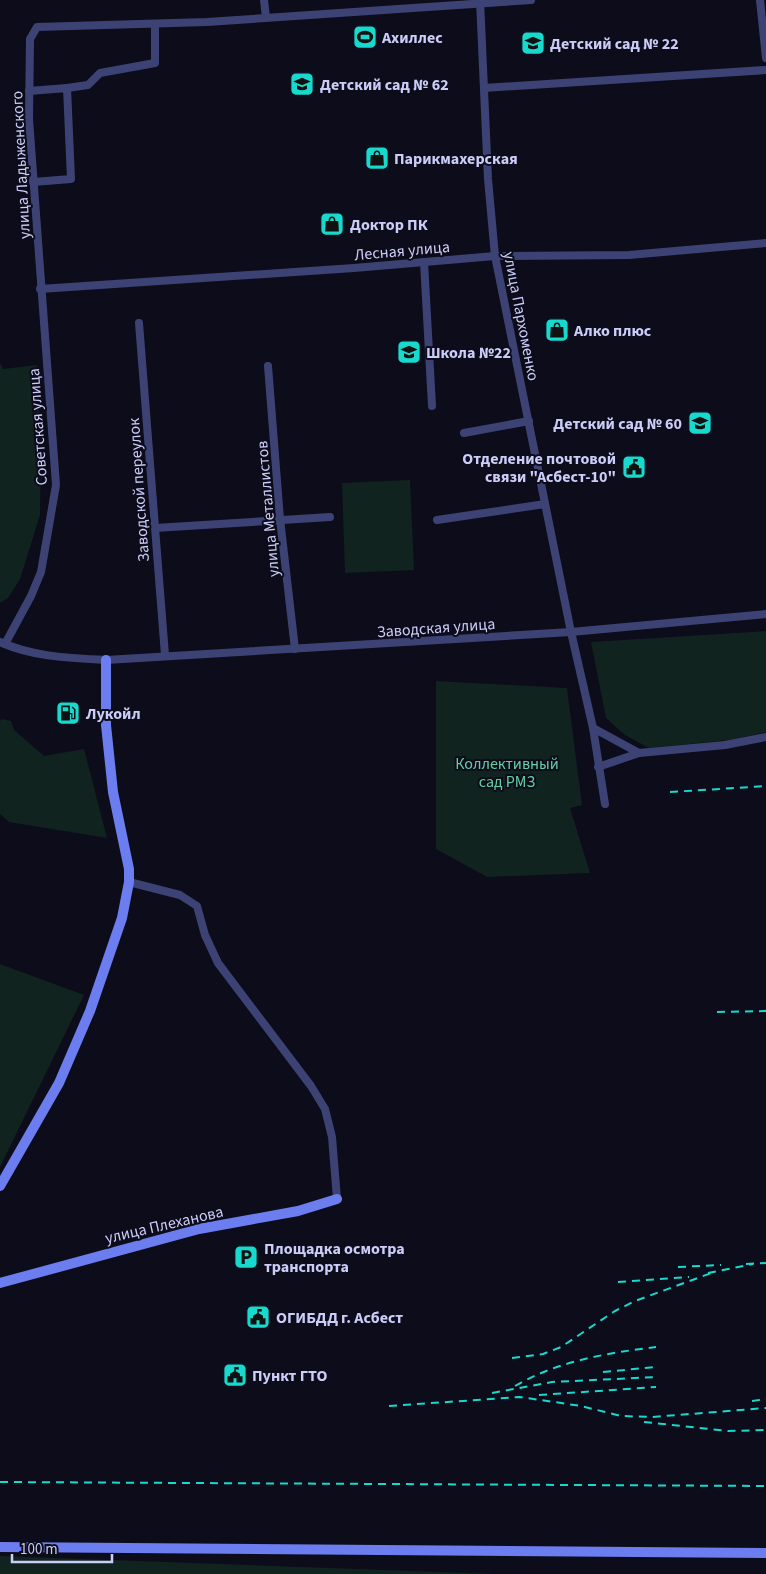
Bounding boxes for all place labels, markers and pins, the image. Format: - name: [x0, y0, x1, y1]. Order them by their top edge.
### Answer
- sports icon: Ахиллес: [352, 24, 378, 50]
- place label: Ахиллес: [381, 27, 443, 49]
- school or university icon: Детский сад № 22: [520, 30, 546, 56]
- place label: Детский сад № 22: [550, 33, 679, 55]
- school or university icon: Детский сад № 62: [289, 71, 315, 97]
- place label: Детский сад № 62: [320, 74, 449, 96]
- shop icon: Парикмахерская: [364, 145, 390, 171]
- place label: Парикмахерская: [394, 148, 518, 170]
- shop icon: Доктор ПК: [319, 211, 345, 237]
- place label: Доктор ПК: [350, 214, 428, 236]
- shop icon: Алко плюс: [544, 317, 570, 343]
- place label: Алко плюс: [573, 320, 652, 342]
- school or university icon: Школа №22: [396, 339, 422, 365]
- place label: Школа №22: [426, 342, 511, 364]
- school or university icon: Детский сад № 60: [687, 410, 713, 436]
- place label: Детский сад № 60: [553, 413, 682, 435]
- place label: Отделение почтовой связи "Асбест-10": [462, 448, 616, 488]
- public building icon: Отделение почтовой связи "Асбест-10": [621, 454, 647, 480]
- fuel station icon: Лукойл: [55, 700, 81, 726]
- place label: Лукойл: [85, 703, 141, 725]
- place label: Площадка осмотра транспорта: [264, 1238, 405, 1278]
- parking icon: Площадка осмотра транспорта: [233, 1244, 259, 1270]
- public building icon: ОГИБДД г. Асбест: [245, 1304, 271, 1330]
- place label: ОГИБДД г. Асбест: [276, 1307, 403, 1329]
- public building icon: Пункт ГТО: [222, 1362, 248, 1388]
- place label: Пункт ГТО: [252, 1365, 327, 1387]

